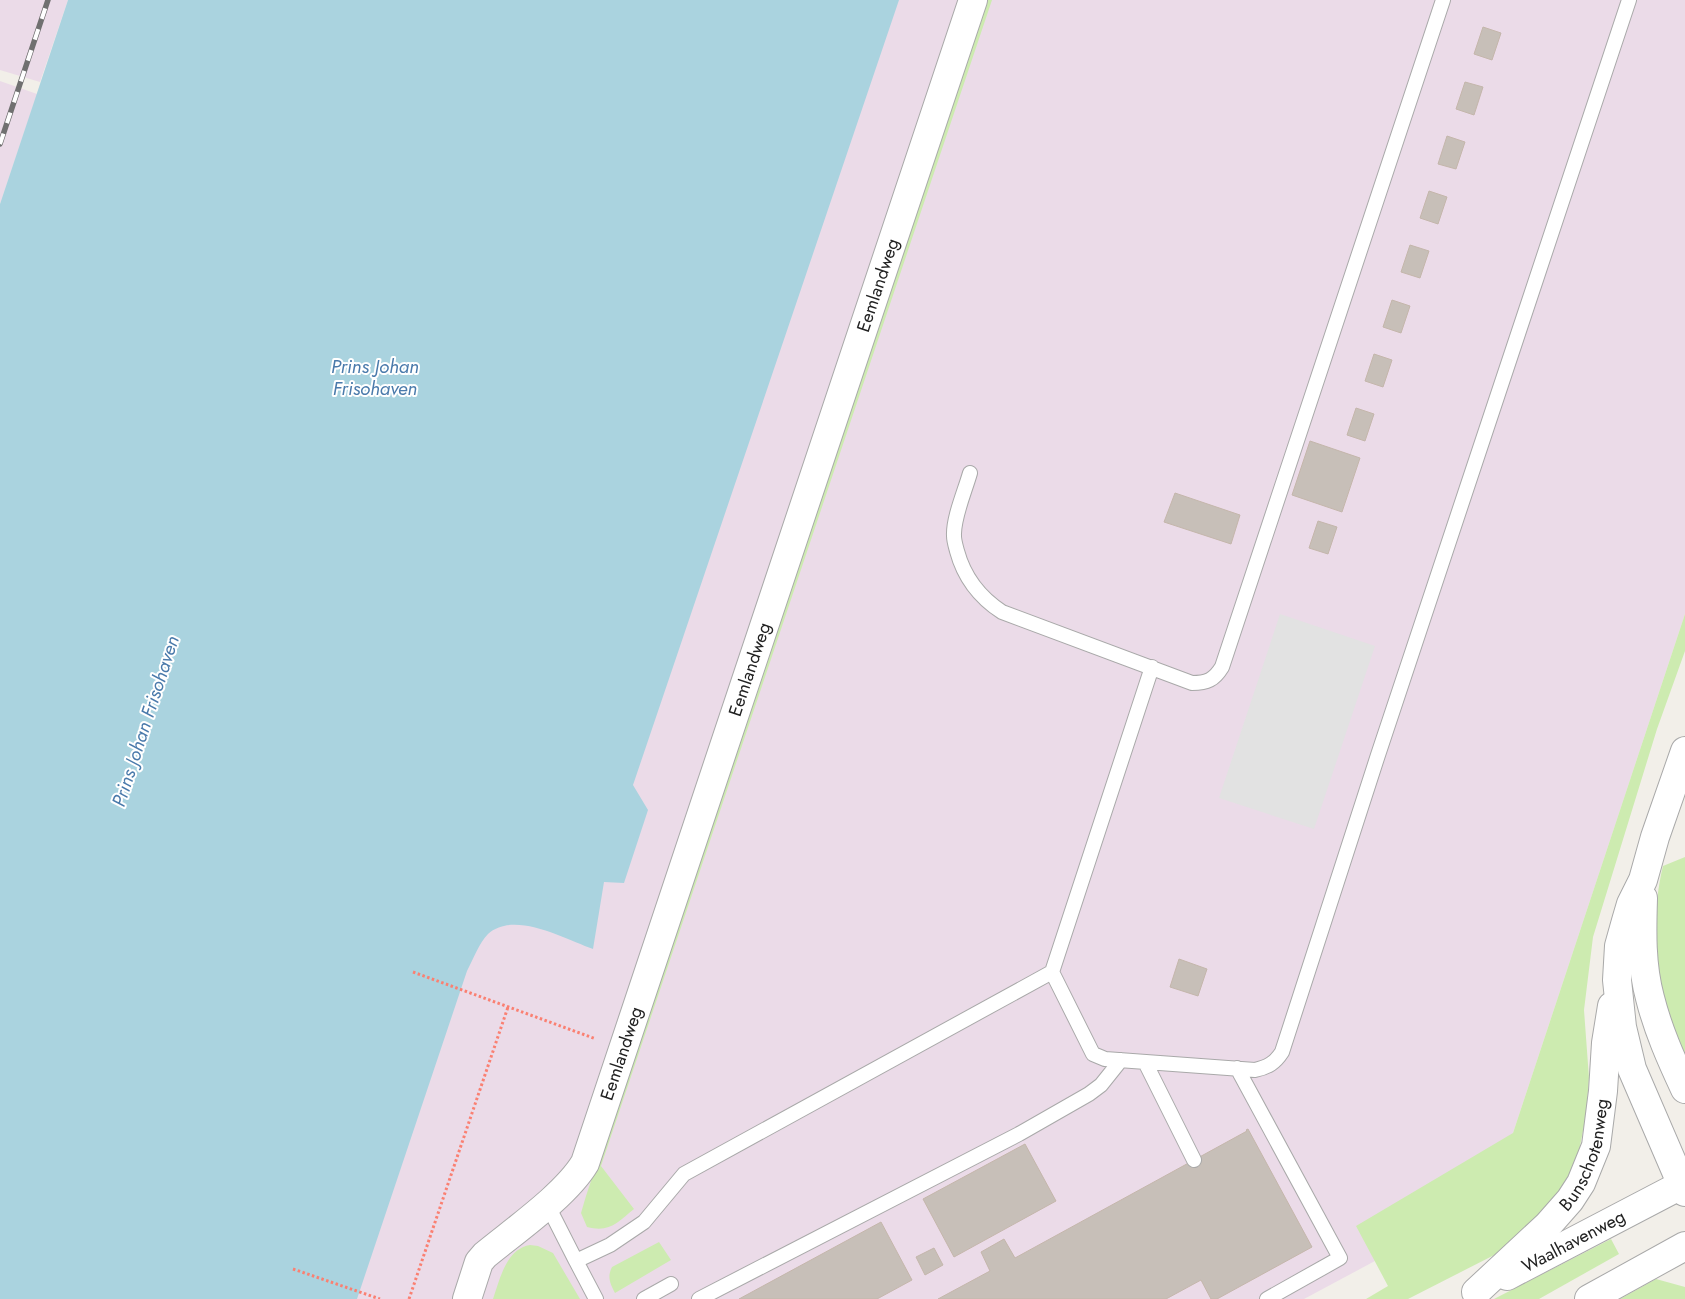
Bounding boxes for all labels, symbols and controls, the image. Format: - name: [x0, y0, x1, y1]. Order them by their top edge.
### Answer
- street label: Eemlandweg: [850, 235, 906, 335]
- water label: Prins Johan Frisohaven: [331, 353, 419, 402]
- street label: Eemlandweg: [722, 619, 777, 720]
- water label: Prins Johan Frisohaven: [105, 632, 186, 810]
- street label: Eemlandweg: [594, 1003, 649, 1104]
- street label: Bunschotenweg: [1553, 1097, 1615, 1217]
- street label: Waalhavenweg: [1517, 1203, 1630, 1279]

